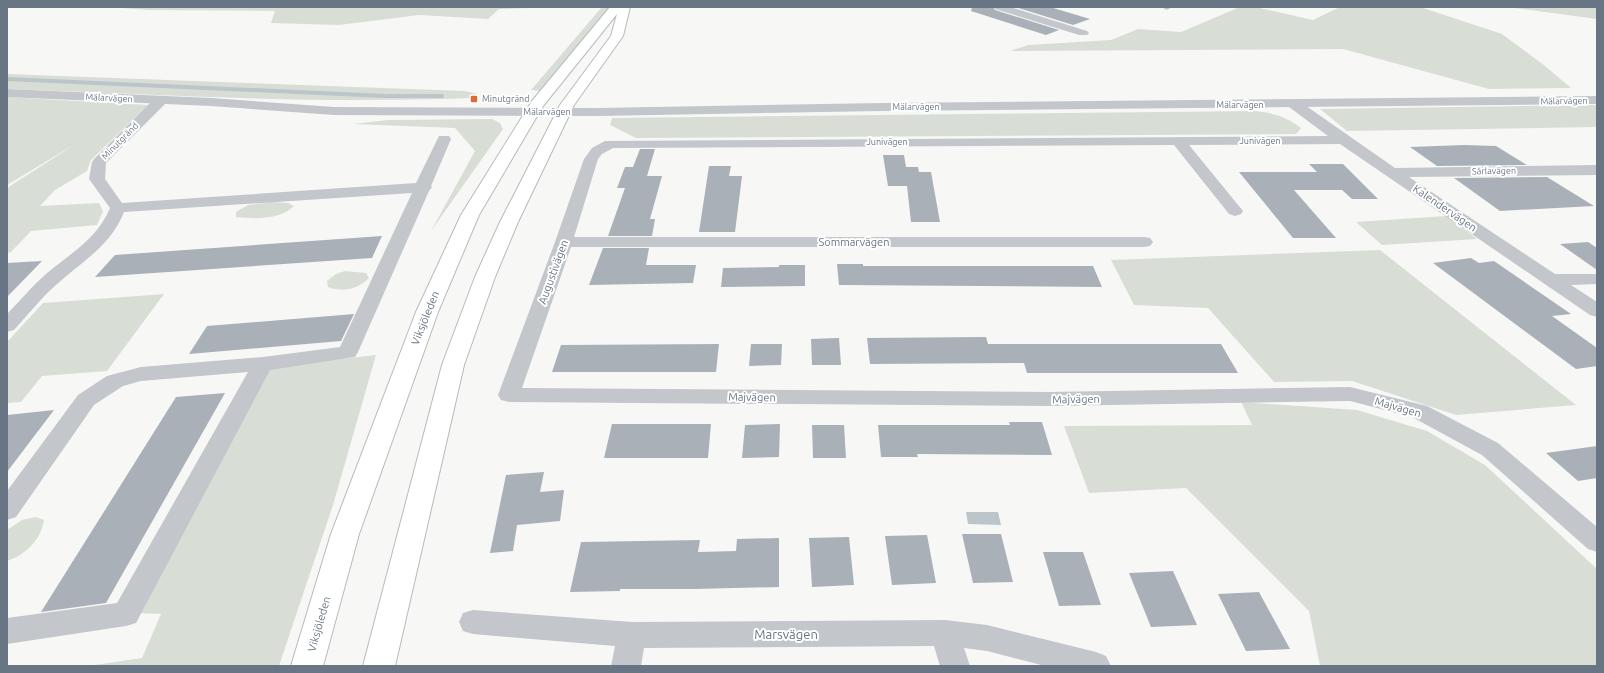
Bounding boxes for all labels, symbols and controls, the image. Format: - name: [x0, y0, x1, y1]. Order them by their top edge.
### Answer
- street label: Mälarvägen: [85, 92, 133, 104]
- marker: Minutgränd: [469, 94, 479, 104]
- place label: Minutgränd: [482, 94, 529, 104]
- street label: Mälarvägen: [1540, 96, 1588, 106]
- street label: Mälarvägen: [1216, 100, 1264, 110]
- street label: Mälarvägen: [892, 102, 940, 112]
- street label: Mälarvägen: [523, 107, 571, 117]
- street label: Minutgränd: [100, 121, 140, 161]
- street label: Junivägen: [1239, 136, 1281, 146]
- street label: Junivägen: [866, 137, 908, 147]
- street label: Särlavägen: [1472, 166, 1516, 176]
- street label: Kalendervägen: [1411, 182, 1479, 234]
- street label: Sommarvägen: [819, 236, 889, 248]
- street label: Augustivägen: [536, 238, 570, 306]
- street label: Viksjöleden: [409, 289, 441, 347]
- street label: Majvägen: [728, 391, 776, 403]
- street label: Majvägen: [1052, 393, 1100, 405]
- street label: Majvägen: [1373, 395, 1423, 419]
- street label: Viksjöleden: [305, 595, 333, 653]
- street label: Marsvägen: [754, 627, 818, 641]

